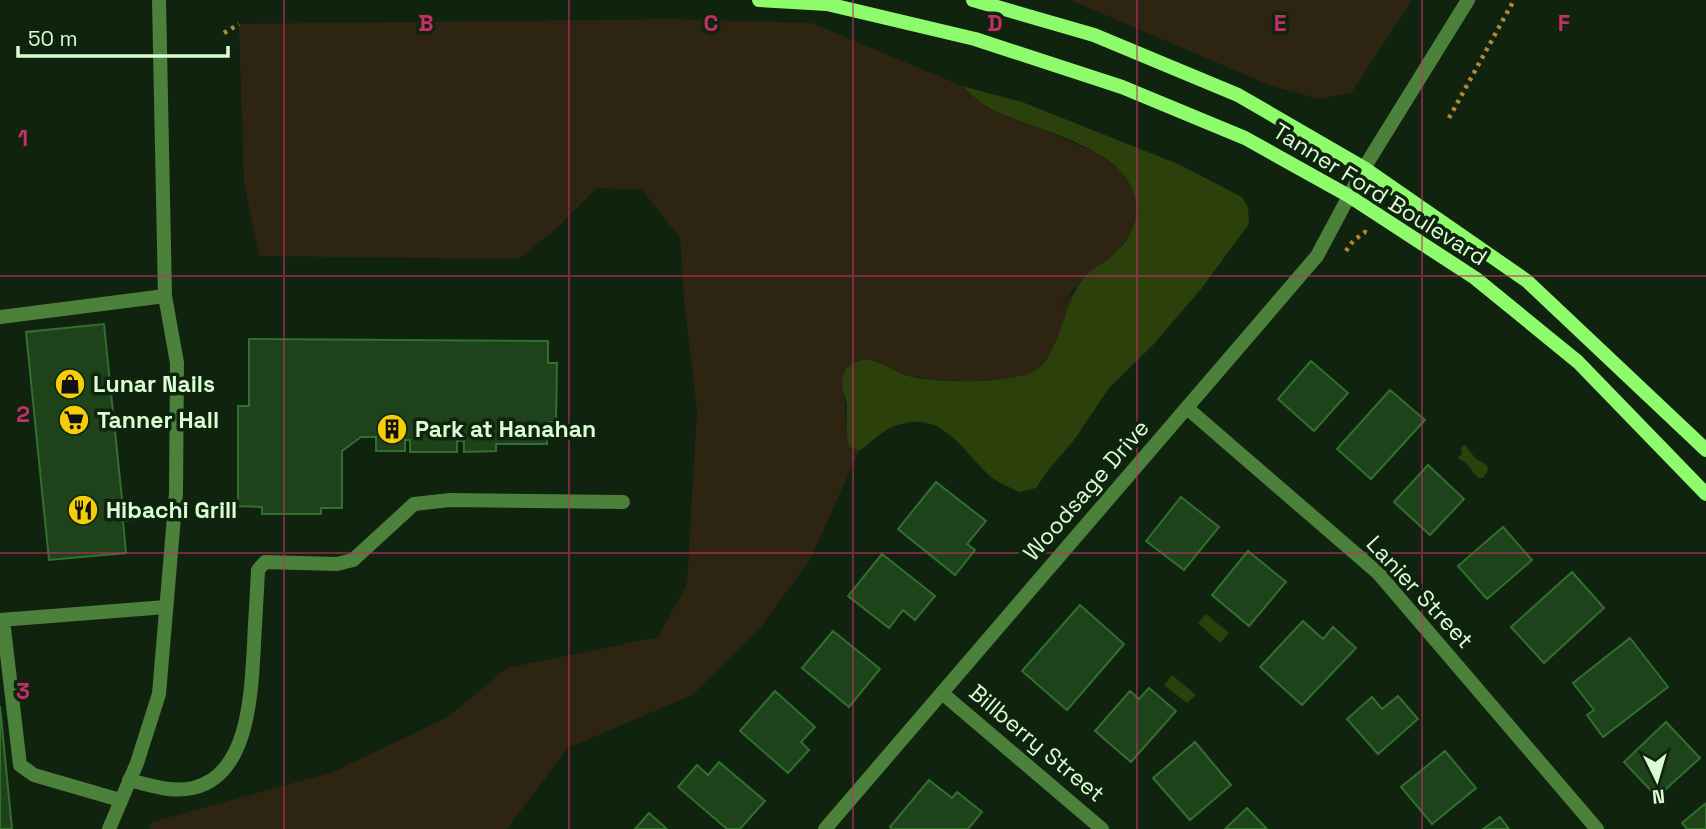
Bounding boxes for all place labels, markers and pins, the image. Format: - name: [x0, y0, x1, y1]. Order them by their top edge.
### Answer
- shop icon: Lunar Nails: [53, 367, 87, 401]
- place label: Lunar Nails: [93, 369, 215, 399]
- supermarket icon: Tanner Hall: [57, 403, 91, 437]
- place label: Tanner Hall: [97, 405, 219, 435]
- building icon: Park at Hanahan: [375, 412, 409, 446]
- place label: Park at Hanahan: [415, 414, 596, 444]
- restaurant icon: Hibachi Grill: [66, 493, 100, 527]
- place label: Hibachi Grill: [106, 495, 237, 525]

